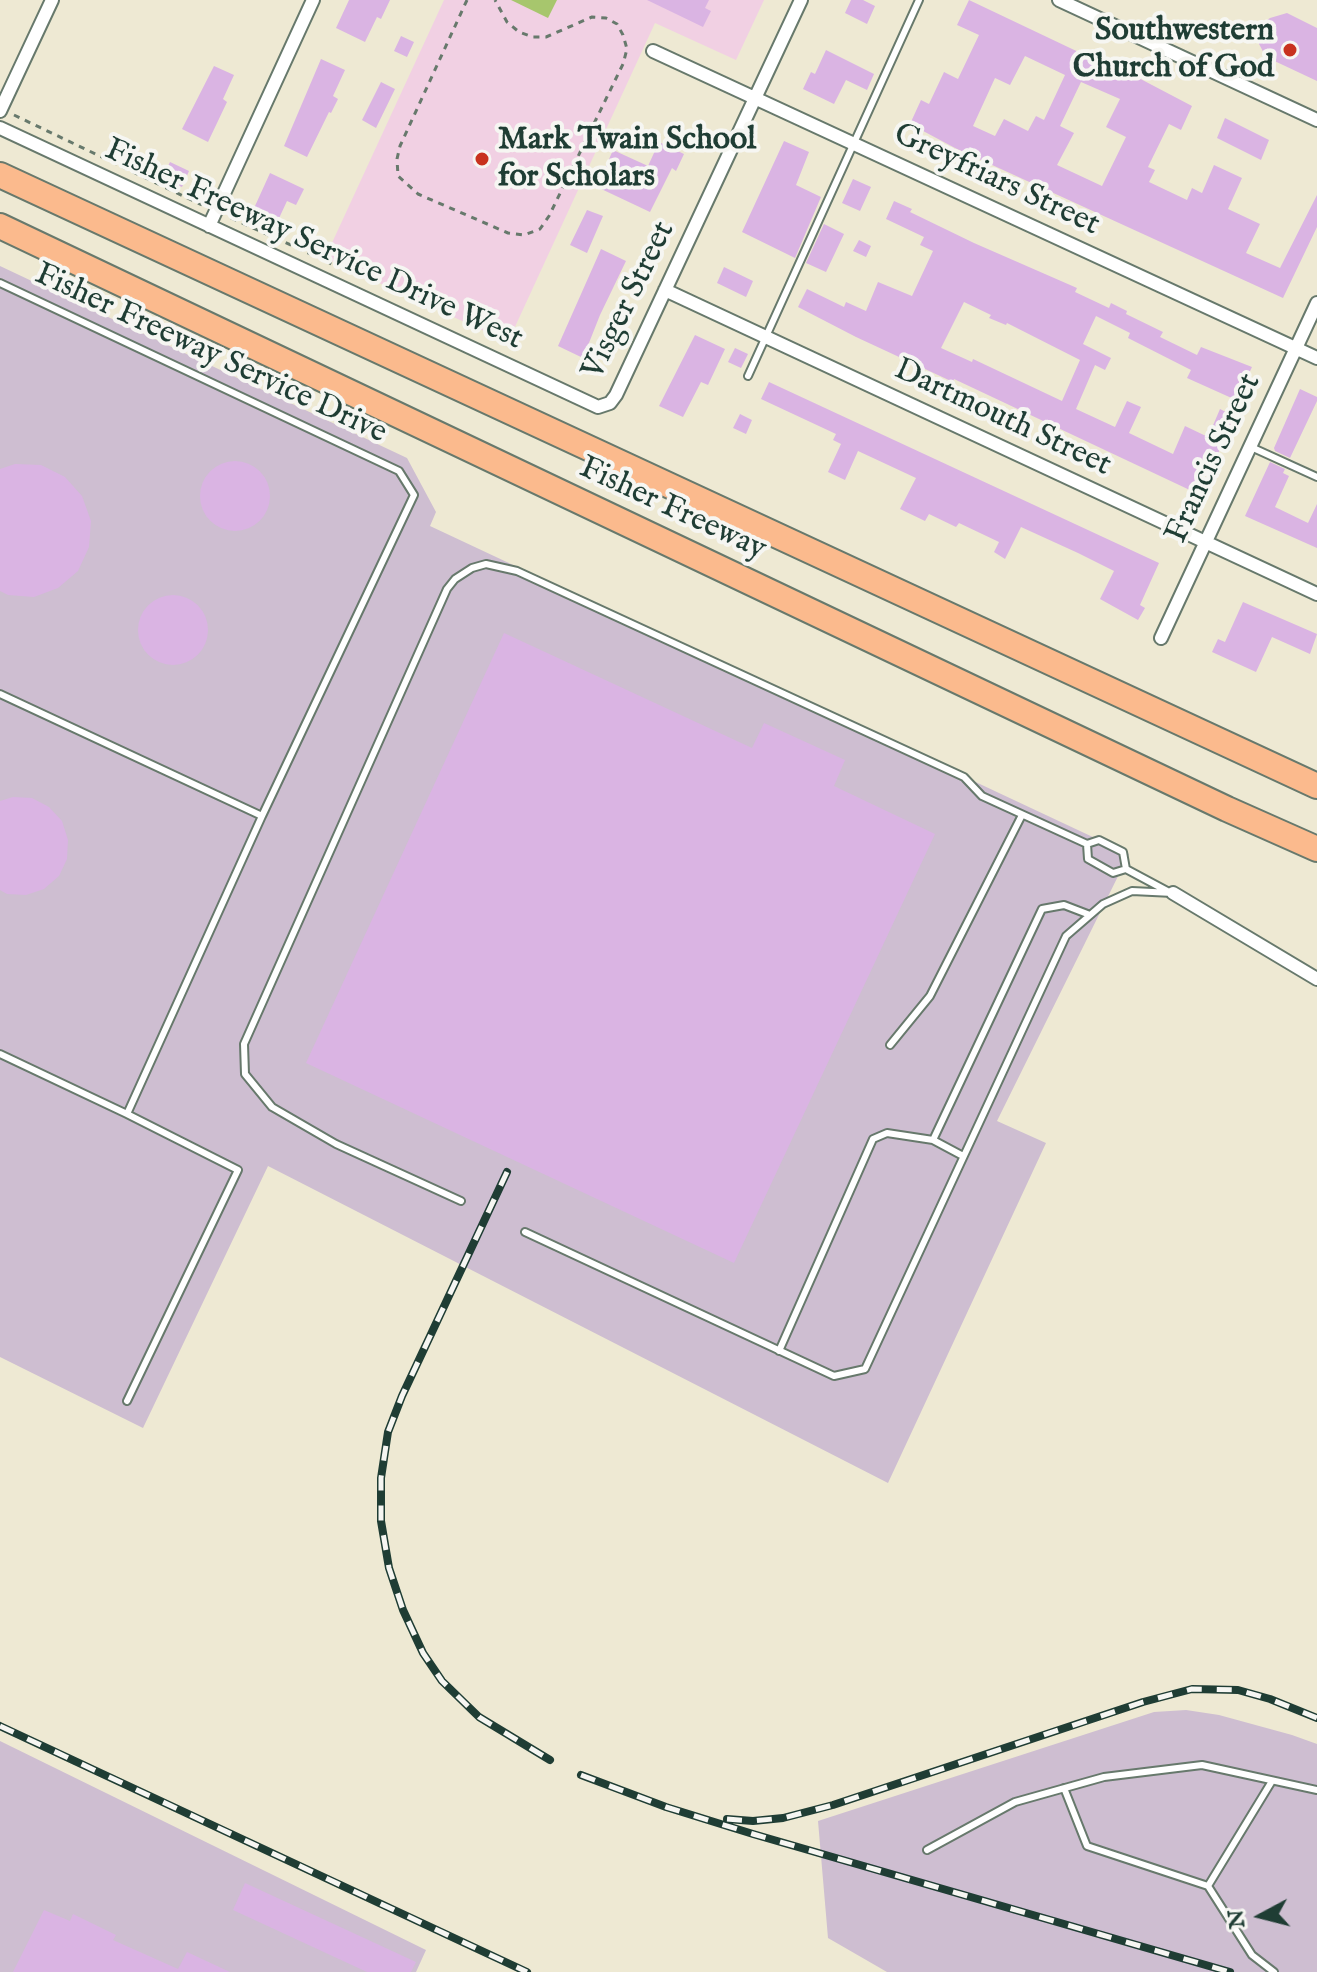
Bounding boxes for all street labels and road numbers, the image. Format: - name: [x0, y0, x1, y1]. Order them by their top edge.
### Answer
- street label: Greyfriars Street: [887, 117, 1105, 245]
- street label: Fisher Freeway Service Drive West: [98, 132, 528, 360]
- street label: Visger Street: [575, 216, 685, 386]
- street label: Fisher Freeway Service Drive: [28, 256, 392, 454]
- street label: Dartmouth Street: [887, 352, 1117, 486]
- street label: Francis Street: [1159, 368, 1271, 550]
- street label: Fisher Freeway: [572, 450, 772, 570]

